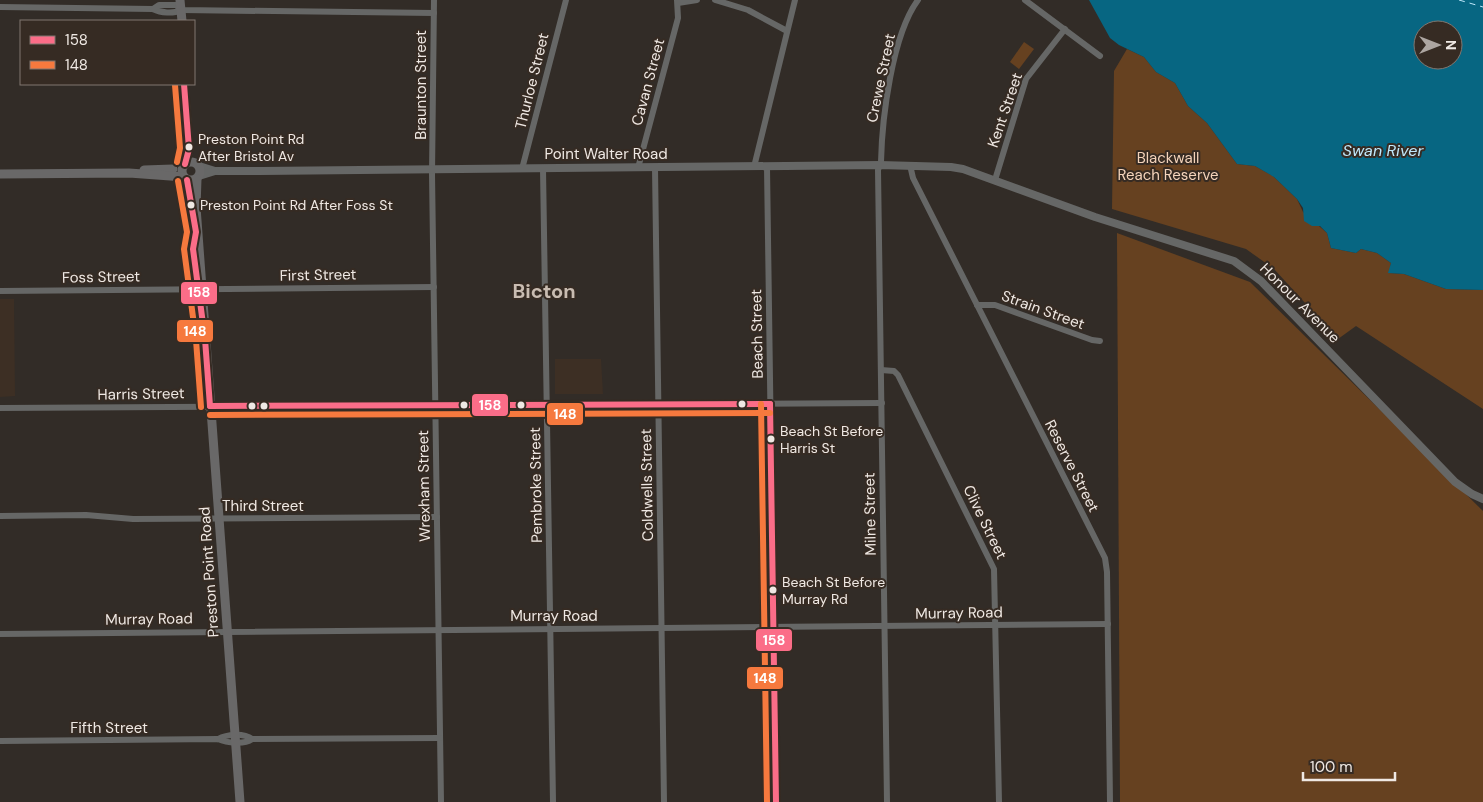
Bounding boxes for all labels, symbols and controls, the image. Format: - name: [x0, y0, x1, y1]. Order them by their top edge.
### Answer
- legend: [20, 20, 195, 85]
- north arrow: [1413, 20, 1463, 70]
- text: 158: [65, 30, 88, 50]
- street label: Braunton Street: [411, 30, 431, 140]
- street label: Thurloe Street: [510, 31, 554, 131]
- street label: Crewe Street: [862, 32, 900, 124]
- street label: Cavan Street: [627, 36, 669, 128]
- text: N: [1442, 40, 1460, 50]
- text: 148: [65, 55, 88, 75]
- street label: Kent Street: [983, 70, 1027, 150]
- place label: Preston Point Rd After Bristol Av: [198, 130, 304, 165]
- water label: Swan River: [1343, 140, 1424, 161]
- marker: Preston Point Rd After Bristol Av: [184, 142, 194, 152]
- street label: Point Walter Road: [544, 144, 668, 164]
- park label: Blackwall Reach Reserve: [1118, 148, 1218, 185]
- place label: Preston Point Rd After Foss St: [200, 196, 393, 214]
- marker: Preston Point Rd After Foss St: [186, 200, 196, 210]
- street label: Honour Avenue: [1256, 259, 1344, 347]
- street label: First Street: [279, 264, 357, 286]
- street label: Foss Street: [62, 266, 140, 288]
- district label: Bicton: [512, 278, 576, 304]
- line badge: 158: [180, 281, 218, 305]
- text: 158: [188, 283, 210, 301]
- street label: Strain Street: [999, 286, 1087, 334]
- street label: Beach Street: [746, 289, 768, 379]
- line badge: 148: [176, 319, 214, 343]
- text: 148: [183, 322, 207, 340]
- street label: Harris Street: [97, 383, 185, 405]
- line badge: 158: [471, 393, 509, 417]
- text: 158: [479, 396, 501, 414]
- unlabelled marker: [737, 399, 747, 409]
- unlabelled marker: [459, 400, 469, 410]
- unlabelled marker: [516, 400, 526, 410]
- unlabelled marker: [247, 401, 257, 411]
- unlabelled marker: [259, 401, 269, 411]
- line badge: 148: [546, 402, 584, 426]
- text: 148: [553, 405, 577, 423]
- street label: Reserve Street: [1040, 416, 1104, 516]
- place label: Beach St Before Harris St: [780, 422, 883, 457]
- street label: Pembroke Street: [525, 427, 547, 543]
- street label: Coldwells Street: [636, 428, 658, 542]
- street label: Wrexham Street: [413, 430, 435, 542]
- marker: Beach St Before Harris St: [766, 434, 776, 444]
- street label: Milne Street: [859, 472, 881, 556]
- street label: Clive Street: [958, 482, 1012, 563]
- street label: Third Street: [222, 496, 304, 516]
- street label: Preston Point Road: [194, 506, 224, 638]
- place label: Beach St Before Murray Rd: [782, 573, 885, 608]
- marker: Beach St Before Murray Rd: [768, 585, 778, 595]
- street label: Murray Road: [915, 602, 1003, 624]
- street label: Murray Road: [510, 606, 598, 626]
- street label: Murray Road: [105, 608, 193, 630]
- line badge: 158: [755, 628, 793, 652]
- text: 158: [763, 631, 785, 649]
- line badge: 148: [746, 666, 784, 690]
- text: 148: [753, 669, 777, 687]
- street label: Fifth Street: [70, 718, 148, 738]
- scale bar: [1303, 750, 1396, 782]
- text: 100 m: [1310, 757, 1353, 777]

